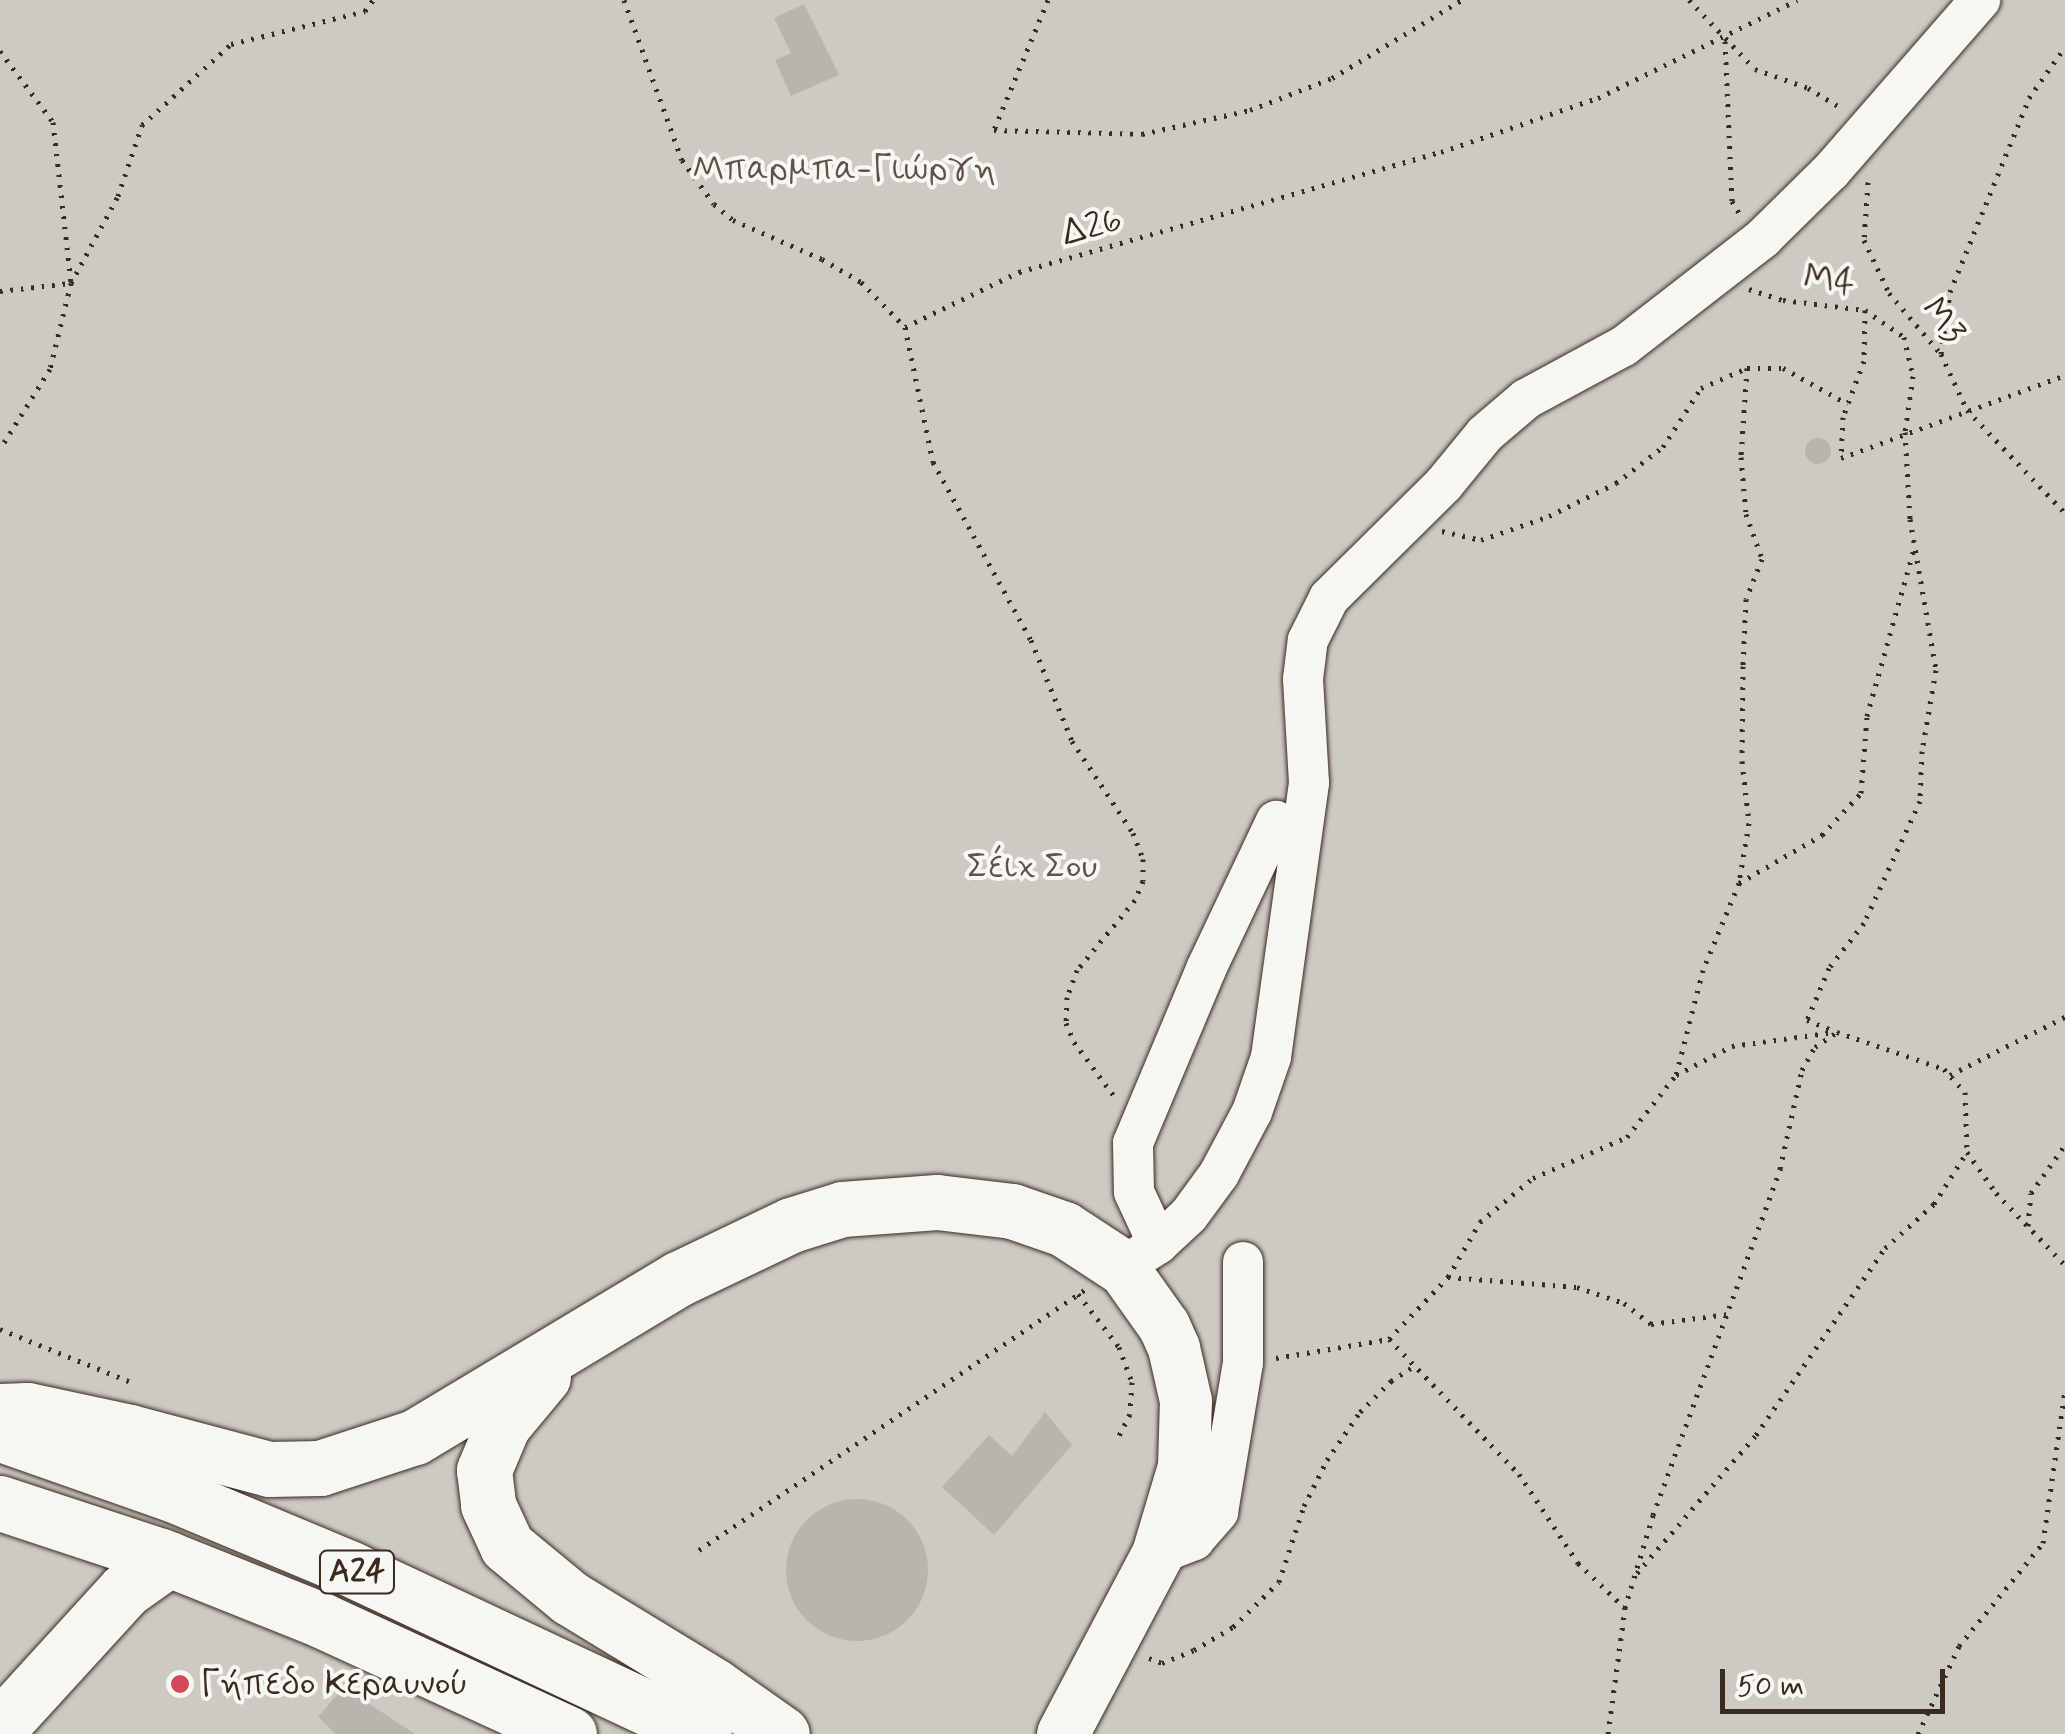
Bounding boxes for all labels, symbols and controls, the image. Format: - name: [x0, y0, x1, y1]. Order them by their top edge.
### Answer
- park label: Μπαρμπα-Γιώργη: [692, 148, 996, 190]
- street label: Δ26: [1057, 199, 1127, 255]
- street label: M4: [1801, 257, 1857, 305]
- street label: M3: [1912, 290, 1974, 352]
- park label: Σέιχ Σου: [967, 846, 1097, 888]
- road number: Α24: [317, 1545, 397, 1599]
- scale bar: [1725, 1649, 1950, 1711]
- place label: Γήπεδο Κεραυνού: [200, 1663, 468, 1705]
- text: 50 m: [1737, 1667, 1804, 1706]
- marker: Γήπεδο Κεραυνού: [169, 1673, 191, 1695]

